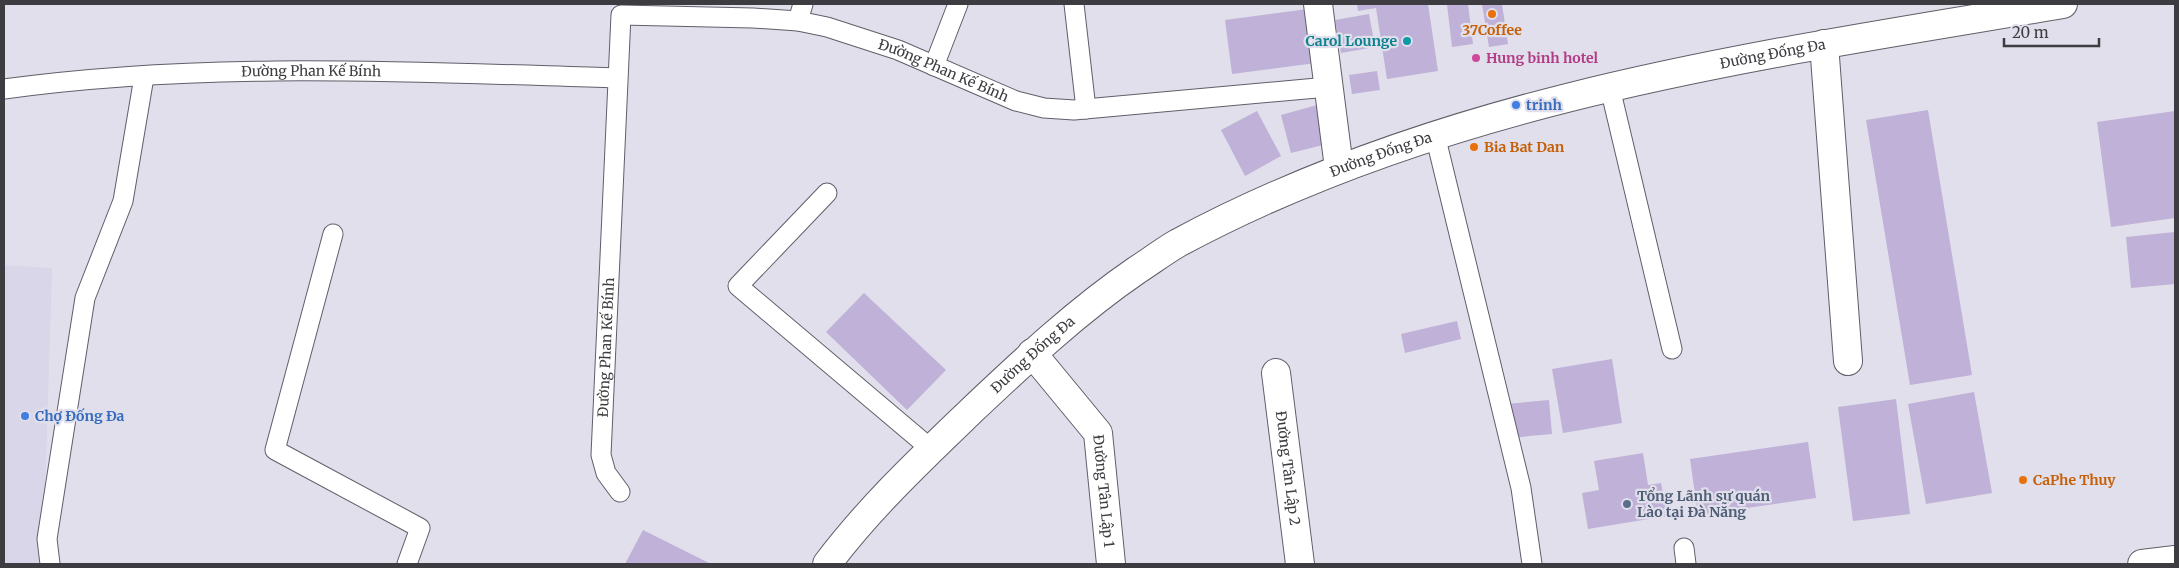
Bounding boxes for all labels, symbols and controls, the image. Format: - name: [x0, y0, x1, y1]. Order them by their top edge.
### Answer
- marker: 37Coffee: [1486, 8, 1498, 20]
- scale bar: [2004, 15, 2099, 47]
- place label: 37Coffee: [1462, 21, 1522, 39]
- text: 20 m: [2012, 23, 2049, 42]
- place label: Carol Lounge: [1306, 32, 1397, 50]
- street label: Đường Phan Kế Bính: [876, 35, 1012, 106]
- marker: Carol Lounge: [1401, 35, 1413, 47]
- street label: Đường Đống Đa: [1718, 35, 1827, 73]
- place label: Hung binh hotel: [1486, 49, 1598, 67]
- marker: Hung binh hotel: [1470, 52, 1482, 64]
- street label: Đường Phan Kế Bính: [241, 62, 381, 80]
- place label: trinh: [1526, 96, 1562, 114]
- marker: trinh: [1510, 99, 1522, 111]
- street label: Đường Đống Đa: [1327, 128, 1434, 181]
- place label: Bia Bat Dan: [1484, 138, 1565, 156]
- marker: Bia Bat Dan: [1468, 141, 1480, 153]
- street label: Đường Phan Kế Bính: [594, 277, 618, 418]
- street label: Đường Đống Đa: [987, 312, 1079, 397]
- place label: Chợ Đống Đa: [35, 407, 125, 425]
- marker: Chợ Đống Đa: [19, 410, 31, 422]
- street label: Đường Tân Lập 2: [1272, 410, 1304, 527]
- street label: Đường Tân Lập 1: [1089, 434, 1118, 548]
- place label: CaPhe Thuy: [2033, 471, 2116, 489]
- marker: CaPhe Thuy: [2017, 474, 2029, 486]
- place label: Tổng Lãnh sự quán Lào tại Đà Nẵng: [1637, 487, 1770, 521]
- marker: Tổng Lãnh sự quán Lào tại Đà Nẵng: [1621, 498, 1633, 510]

